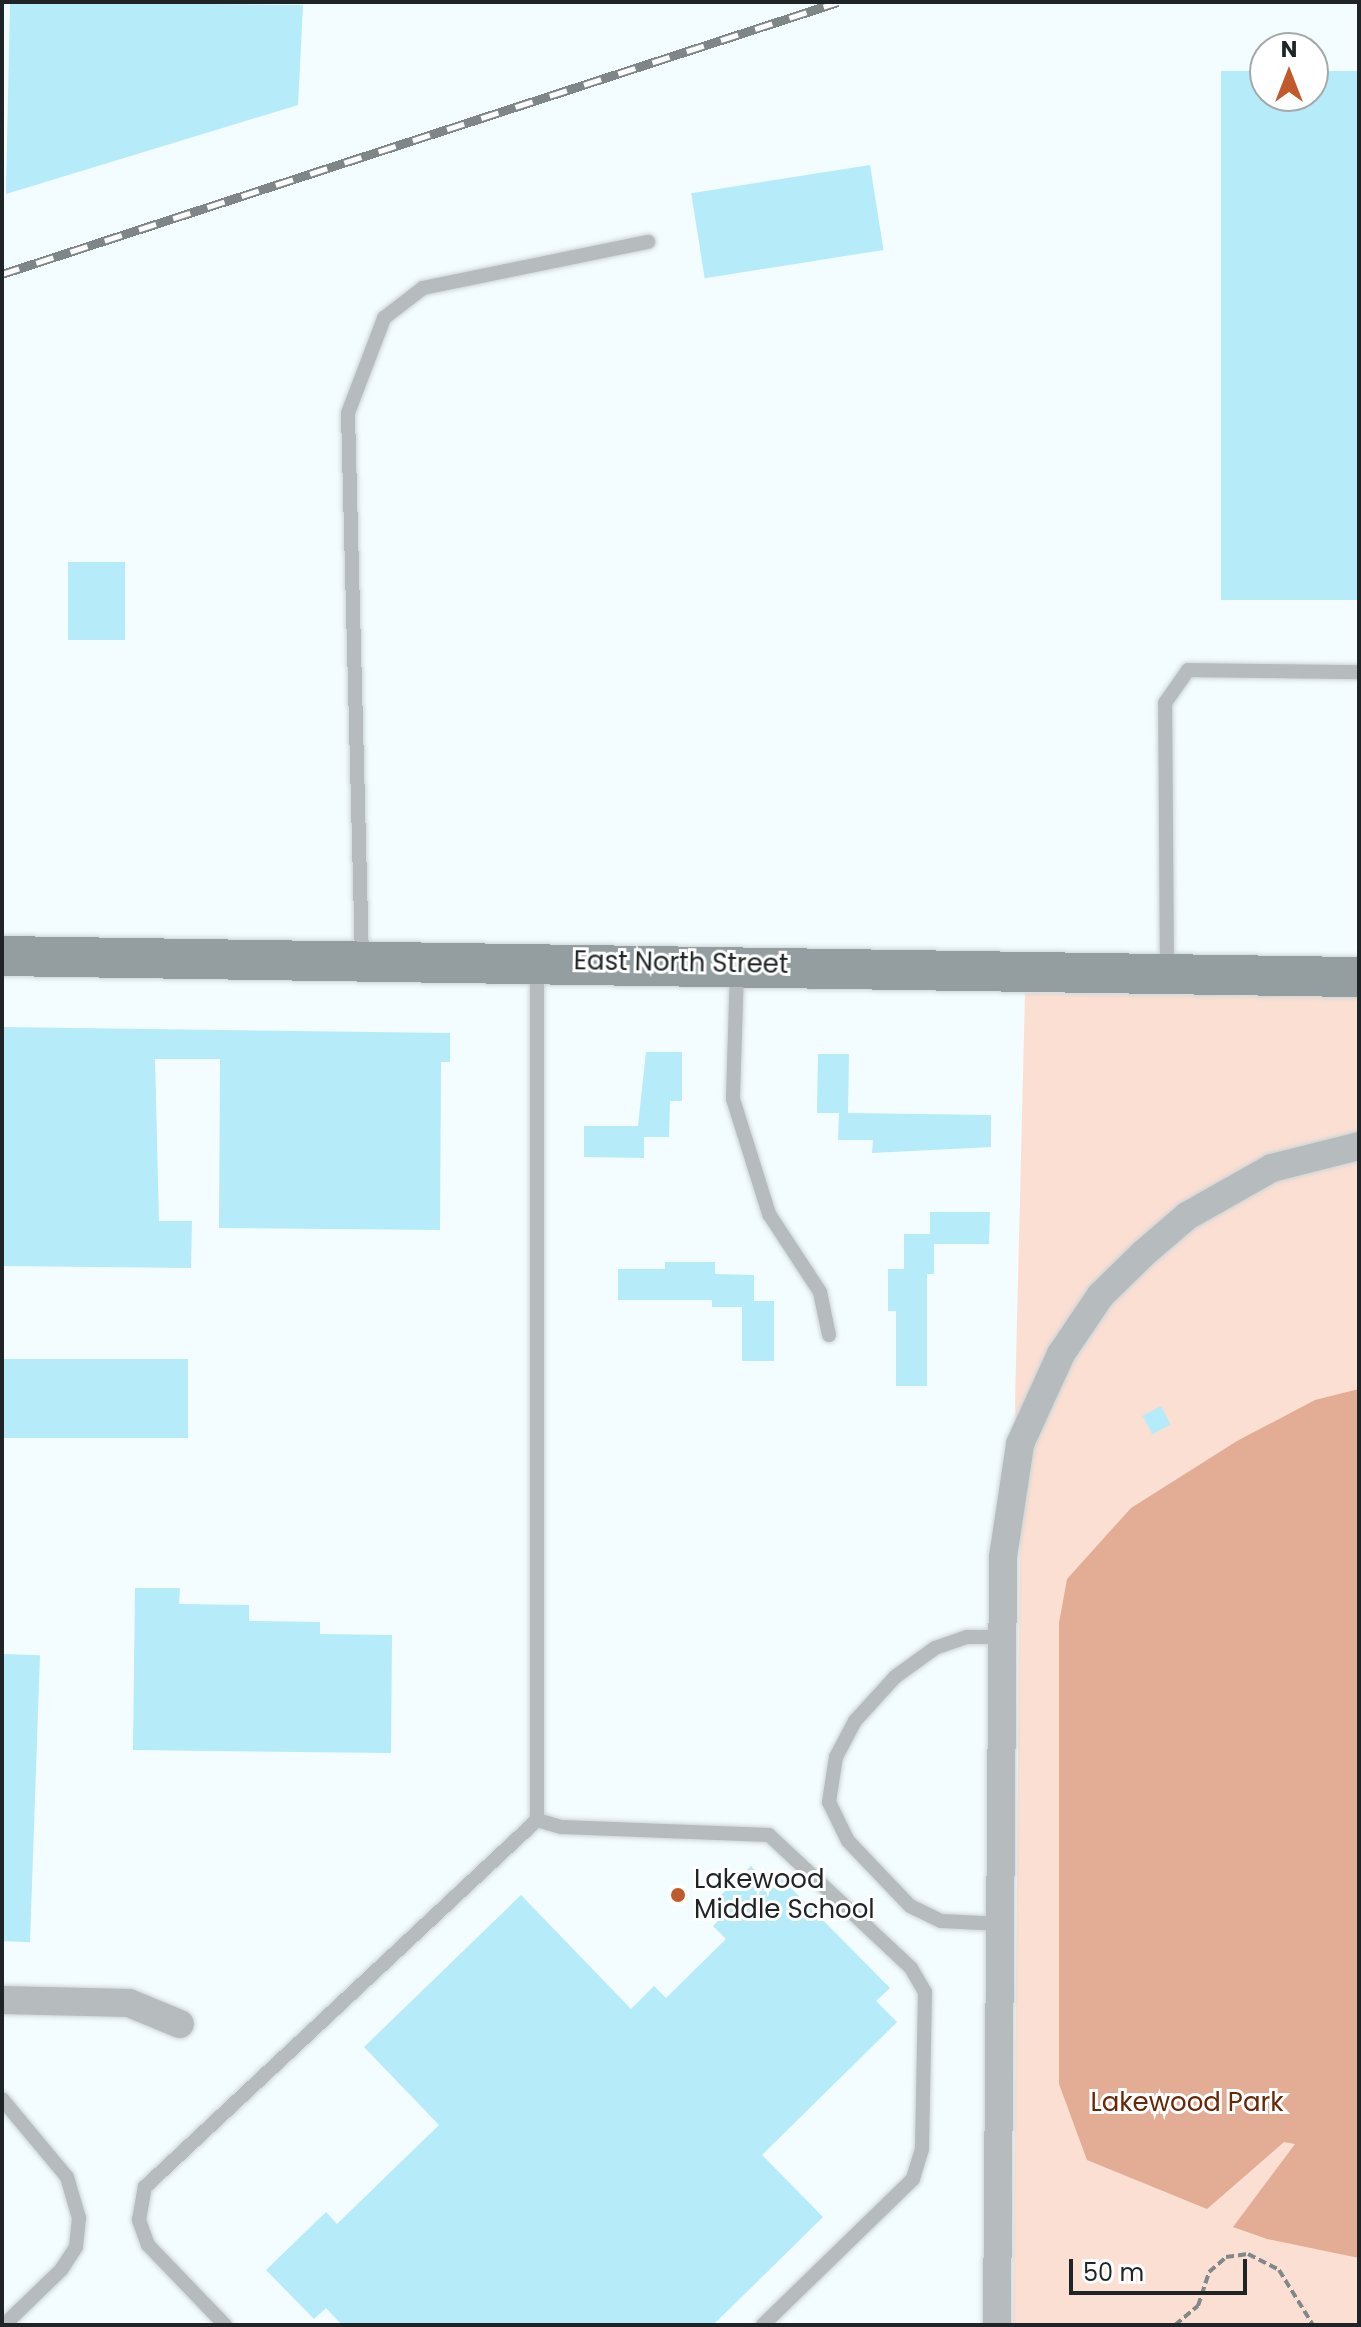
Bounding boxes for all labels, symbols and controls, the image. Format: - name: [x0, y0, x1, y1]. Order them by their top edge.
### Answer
- north arrow: [1249, 32, 1329, 112]
- text: N: [1281, 34, 1297, 65]
- street label: East North Street: [573, 946, 789, 980]
- place label: Lakewood Middle School: [694, 1864, 875, 1926]
- marker: Lakewood Middle School: [669, 1886, 687, 1904]
- park label: Lakewood Park: [1090, 2087, 1284, 2119]
- scale bar: [1073, 2243, 1251, 2293]
- text: 50 m: [1083, 2256, 1144, 2289]

